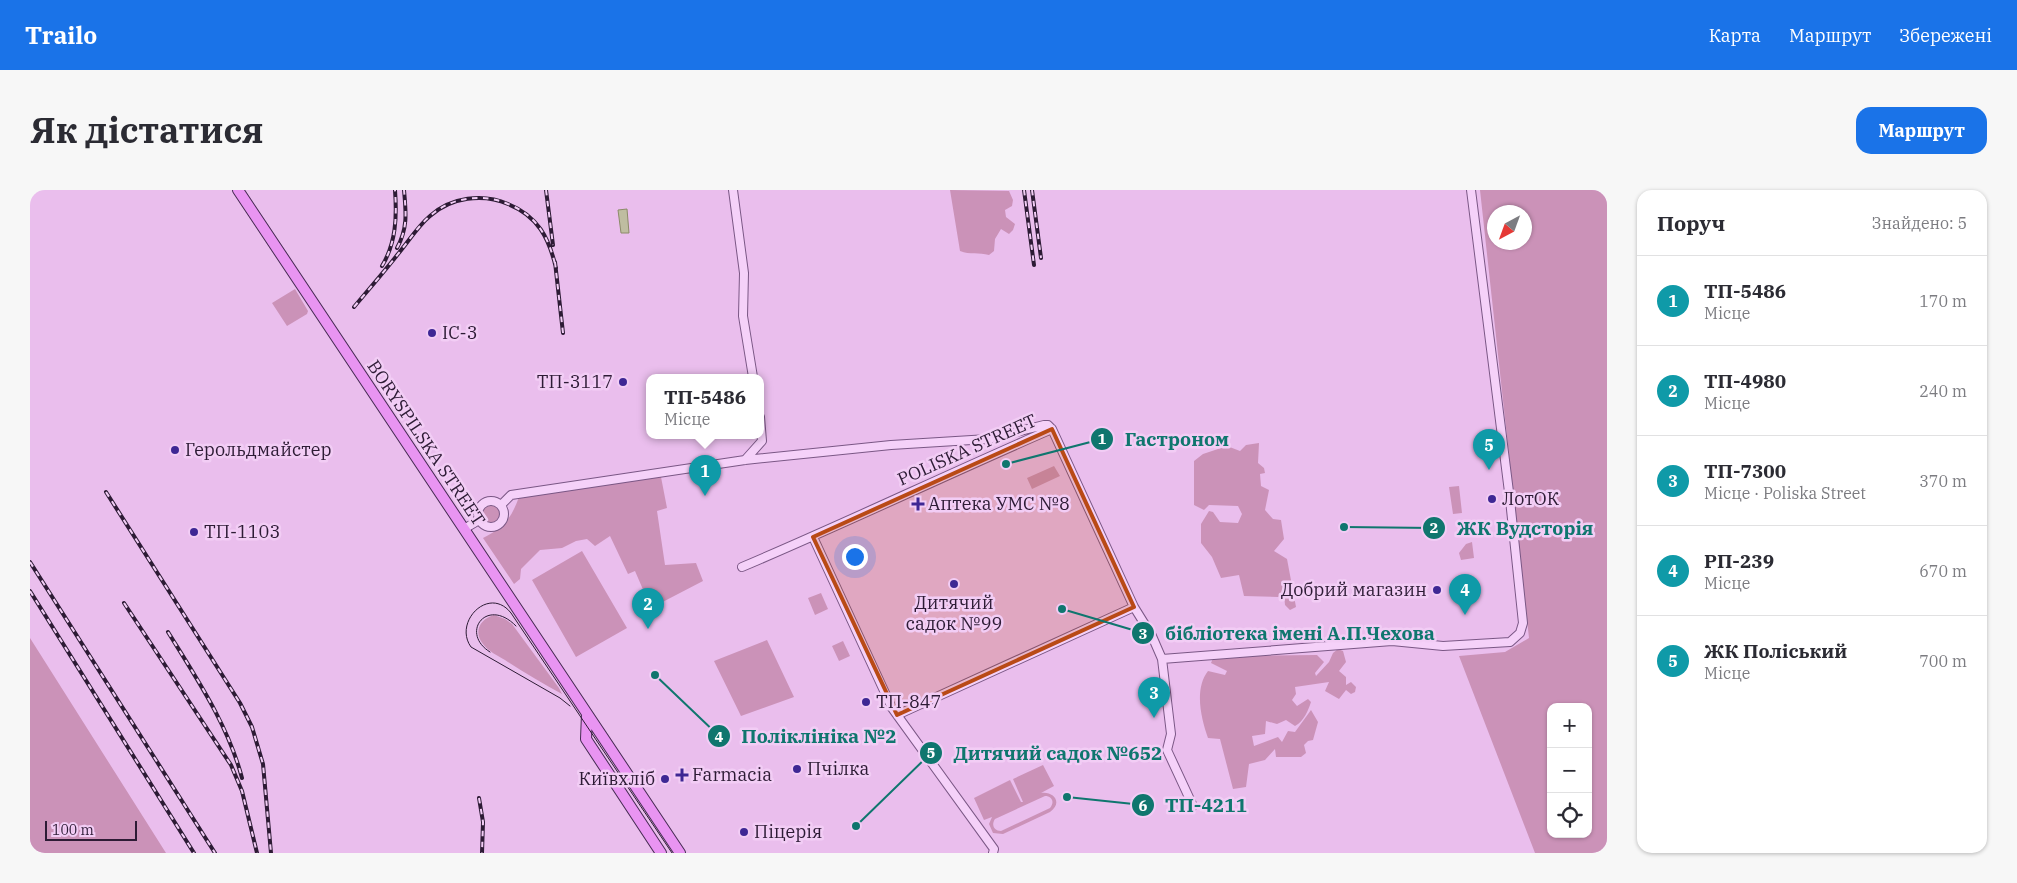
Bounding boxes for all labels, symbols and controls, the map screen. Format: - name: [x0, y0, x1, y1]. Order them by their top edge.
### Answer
- text: Trailo: [25, 19, 97, 51]
- text: Карта: [1709, 24, 1761, 47]
- text: Маршрут: [1789, 24, 1871, 47]
- text: Збережені: [1899, 24, 1992, 47]
- text: Як дістатися: [30, 107, 264, 153]
- button: Маршрут: [1856, 107, 1987, 154]
- north arrow: [1487, 205, 1532, 250]
- text: Поруч: [1657, 209, 1725, 237]
- text: Знайдено: 5: [1872, 213, 1967, 233]
- text: ТП-5486: [1704, 279, 1786, 303]
- text: 1: [1668, 291, 1678, 311]
- text: 170 m: [1919, 291, 1967, 311]
- text: Місце: [1704, 303, 1750, 323]
- place label: ІС-3: [442, 321, 477, 344]
- marker: ІС-3: [426, 327, 438, 339]
- street label: BORYSPILSKA STREET: [362, 355, 491, 530]
- text: ТП-4980: [1704, 369, 1786, 393]
- place label: ТП-3117: [537, 370, 613, 393]
- popup: [646, 374, 764, 439]
- marker: ТП-3117: [617, 376, 629, 388]
- text: 2: [1668, 381, 1678, 401]
- text: 240 m: [1919, 381, 1967, 401]
- text: ТП-5486: [664, 385, 746, 409]
- text: Місце: [1704, 393, 1750, 413]
- street label: POLISKA STREET: [894, 408, 1040, 491]
- text: Місце: [664, 409, 710, 429]
- callout: Гастроном: [1090, 422, 1239, 456]
- text: Гастроном: [1125, 427, 1229, 451]
- text: 1: [1097, 429, 1107, 448]
- pin: 5: [1473, 429, 1505, 470]
- place label: Герольдмайстер: [185, 438, 331, 461]
- marker: Герольдмайстер: [169, 444, 181, 456]
- pin: 1: [689, 455, 721, 496]
- text: ТП-7300: [1704, 459, 1786, 483]
- text: 3: [1668, 471, 1678, 491]
- text: 370 m: [1919, 471, 1967, 491]
- text: Місце · Poliska Street: [1704, 483, 1866, 503]
- place label: ЛотОК: [1502, 487, 1560, 510]
- place label: Аптека УМС №8: [928, 492, 1070, 515]
- marker: ЛотОК: [1486, 493, 1498, 505]
- marker: Аптека УМС №8: [912, 498, 924, 510]
- callout: ЖК Вудсторія: [1421, 511, 1603, 545]
- text: ЖК Вудсторія: [1457, 516, 1593, 540]
- text: 2: [1429, 518, 1439, 537]
- place label: ТП-1103: [204, 520, 280, 543]
- marker: ТП-1103: [188, 526, 200, 538]
- your location: [842, 544, 868, 570]
- text: РП-239: [1704, 549, 1774, 573]
- text: 4: [1668, 561, 1678, 581]
- text: 670 m: [1919, 561, 1967, 581]
- text: Місце: [1704, 573, 1750, 593]
- pin: 4: [1449, 574, 1481, 615]
- marker: Дитячий садок №99: [948, 578, 960, 590]
- place label: Добрий магазин: [1281, 578, 1427, 601]
- marker: Добрий магазин: [1431, 584, 1443, 596]
- pin: 2: [632, 588, 664, 629]
- place label: Дитячий садок №99: [906, 591, 1002, 635]
- callout: бібліотека імені А.П.Чехова: [1130, 616, 1445, 650]
- text: бібліотека імені А.П.Чехова: [1165, 621, 1435, 645]
- text: 3: [1138, 624, 1148, 643]
- text: ЖК Поліський: [1704, 639, 1847, 663]
- text: 5: [1668, 651, 1678, 671]
- text: 700 m: [1919, 651, 1967, 671]
- text: Місце: [1704, 663, 1750, 683]
- pin: 3: [1138, 677, 1170, 718]
- place label: ТП-847: [876, 690, 941, 713]
- marker: ТП-847: [860, 696, 872, 708]
- map controls: [1547, 703, 1592, 838]
- button: +: [1547, 703, 1592, 748]
- callout: Поліклініка №2: [707, 719, 907, 753]
- text: Поліклініка №2: [741, 724, 897, 748]
- text: 4: [714, 727, 724, 746]
- callout: Дитячий садок №652: [918, 736, 1172, 770]
- text: Дитячий садок №652: [953, 741, 1163, 765]
- text: 5: [926, 743, 936, 762]
- button: −: [1547, 748, 1592, 793]
- place label: Пчілка: [807, 757, 869, 780]
- place label: Farmacia: [692, 763, 772, 786]
- marker: Пчілка: [791, 763, 803, 775]
- place label: Київхліб: [578, 767, 655, 790]
- marker: Farmacia: [676, 769, 688, 781]
- marker: Київхліб: [659, 773, 671, 785]
- callout: ТП-4211: [1130, 788, 1257, 822]
- text: ТП-4211: [1165, 793, 1247, 817]
- button: locate: [1547, 793, 1592, 838]
- text: 6: [1138, 796, 1148, 815]
- scale bar: [45, 818, 138, 841]
- place label: Піцерія: [754, 820, 822, 843]
- text: 100 m: [52, 821, 94, 839]
- marker: Піцерія: [738, 826, 750, 838]

